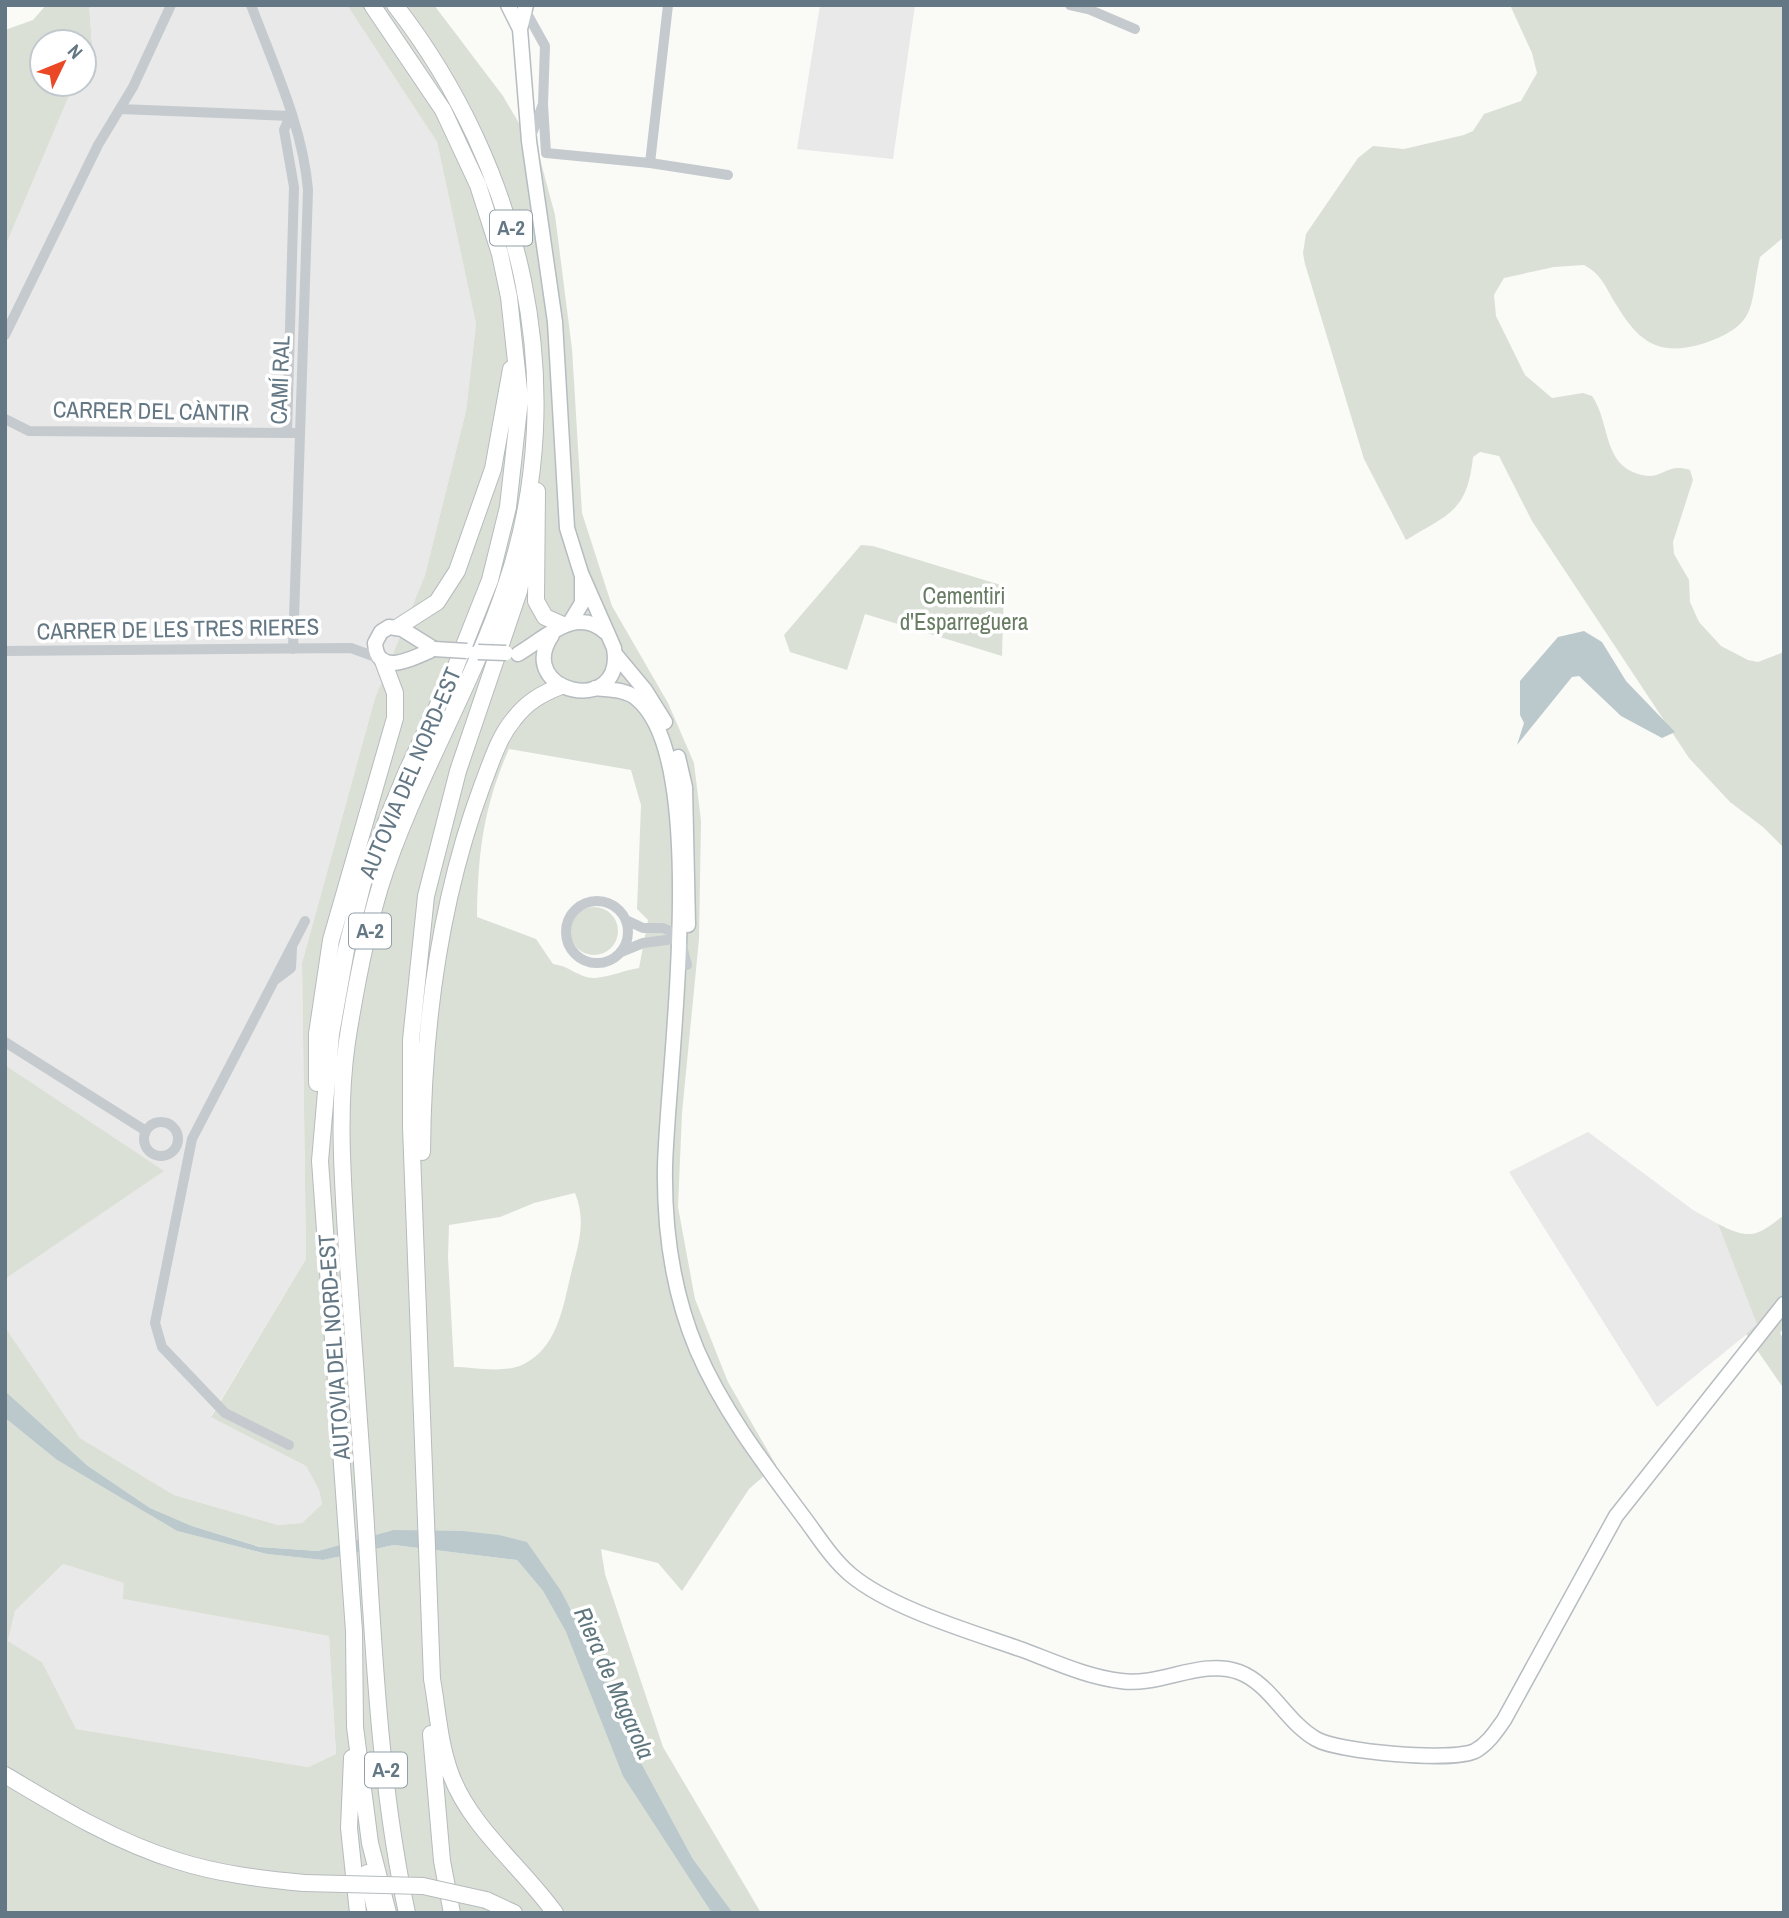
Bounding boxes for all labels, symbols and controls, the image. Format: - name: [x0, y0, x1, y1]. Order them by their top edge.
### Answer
- north arrow: [28, 28, 98, 98]
- text: N: [62, 38, 89, 64]
- road number: A-2: [490, 210, 532, 246]
- street label: CAMÍ RAL: [262, 334, 297, 425]
- street label: CARRER DEL CÀNTIR: [53, 393, 250, 428]
- park label: Cementiri d'Esparreguera: [900, 580, 1029, 637]
- street label: CARRER DE LES TRES RIERES: [36, 611, 320, 646]
- street label: AUTOVIA DEL NORD-EST: [351, 662, 468, 884]
- road number: A-2: [349, 914, 391, 948]
- street label: AUTOVIA DEL NORD-EST: [310, 1233, 357, 1462]
- water label: Riera de Magarola: [567, 1602, 663, 1764]
- road number: A-2: [365, 1752, 407, 1788]

